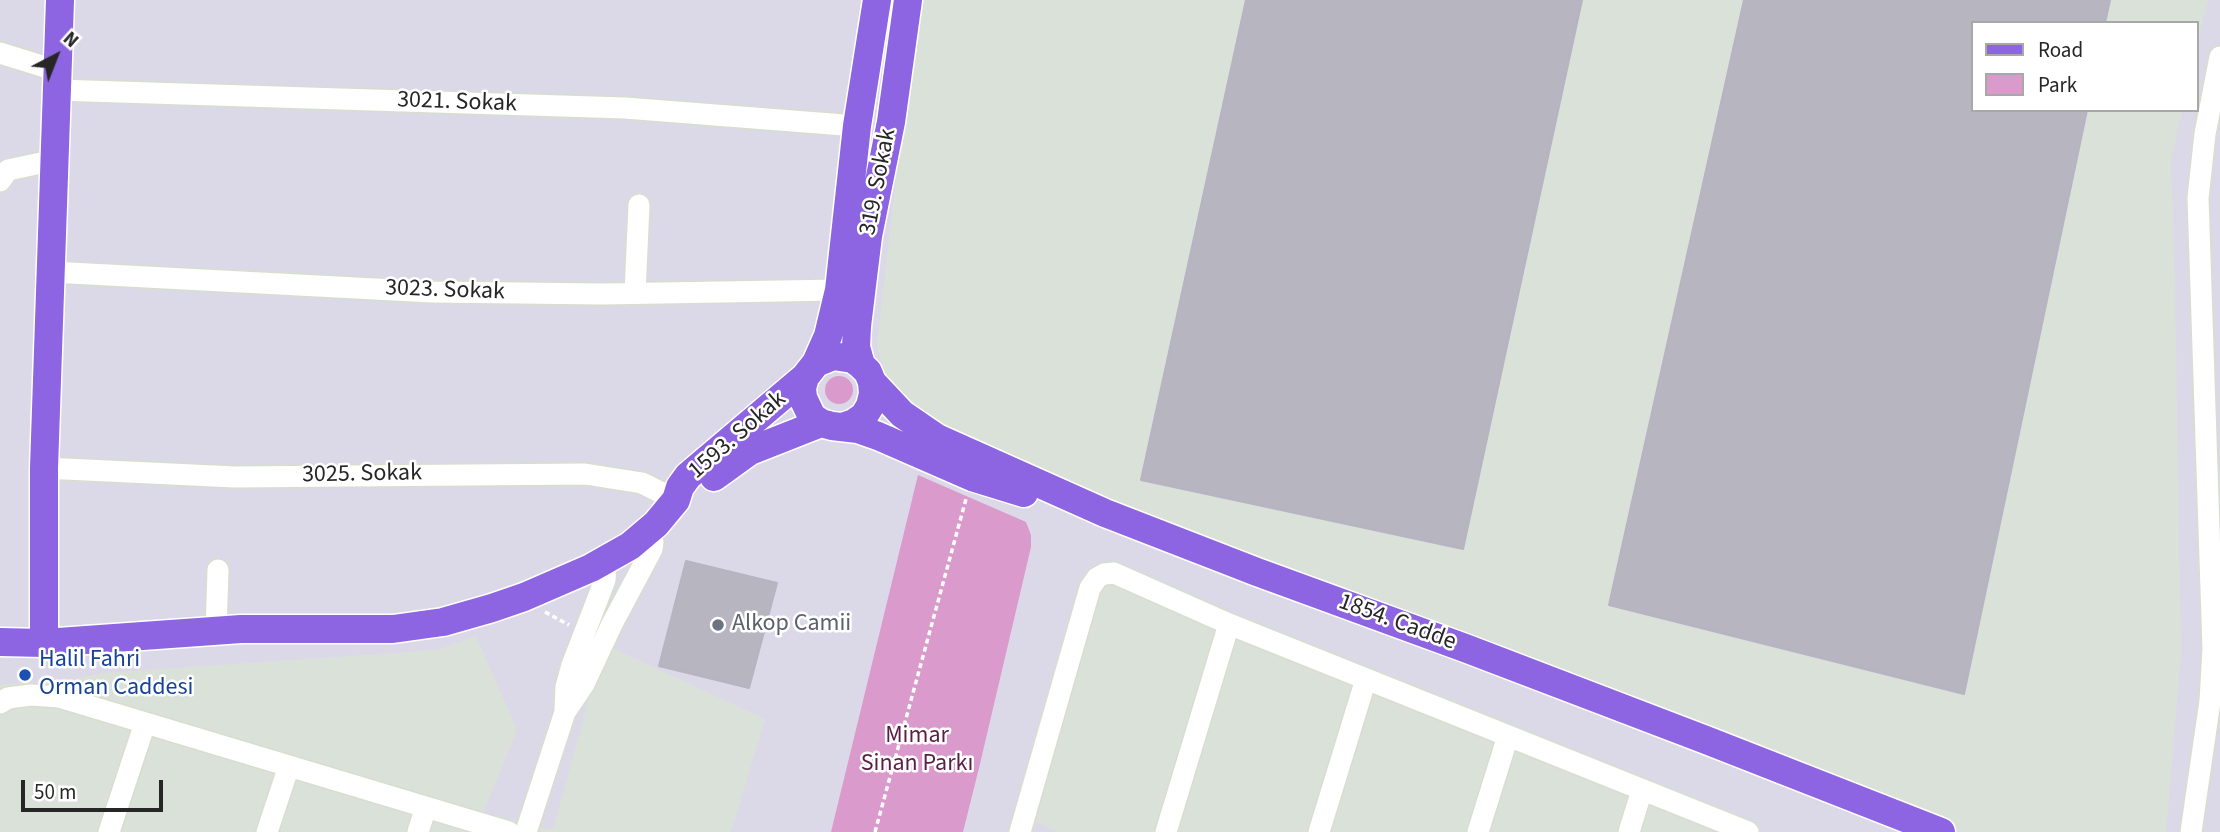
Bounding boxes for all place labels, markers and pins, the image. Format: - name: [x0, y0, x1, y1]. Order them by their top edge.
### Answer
- place label: Alkop Camii: [732, 611, 851, 639]
- marker: Alkop Camii: [710, 617, 726, 633]
- place label: Halil Fahri Orman Caddesi: [39, 647, 193, 703]
- marker: Halil Fahri Orman Caddesi: [17, 667, 33, 683]

